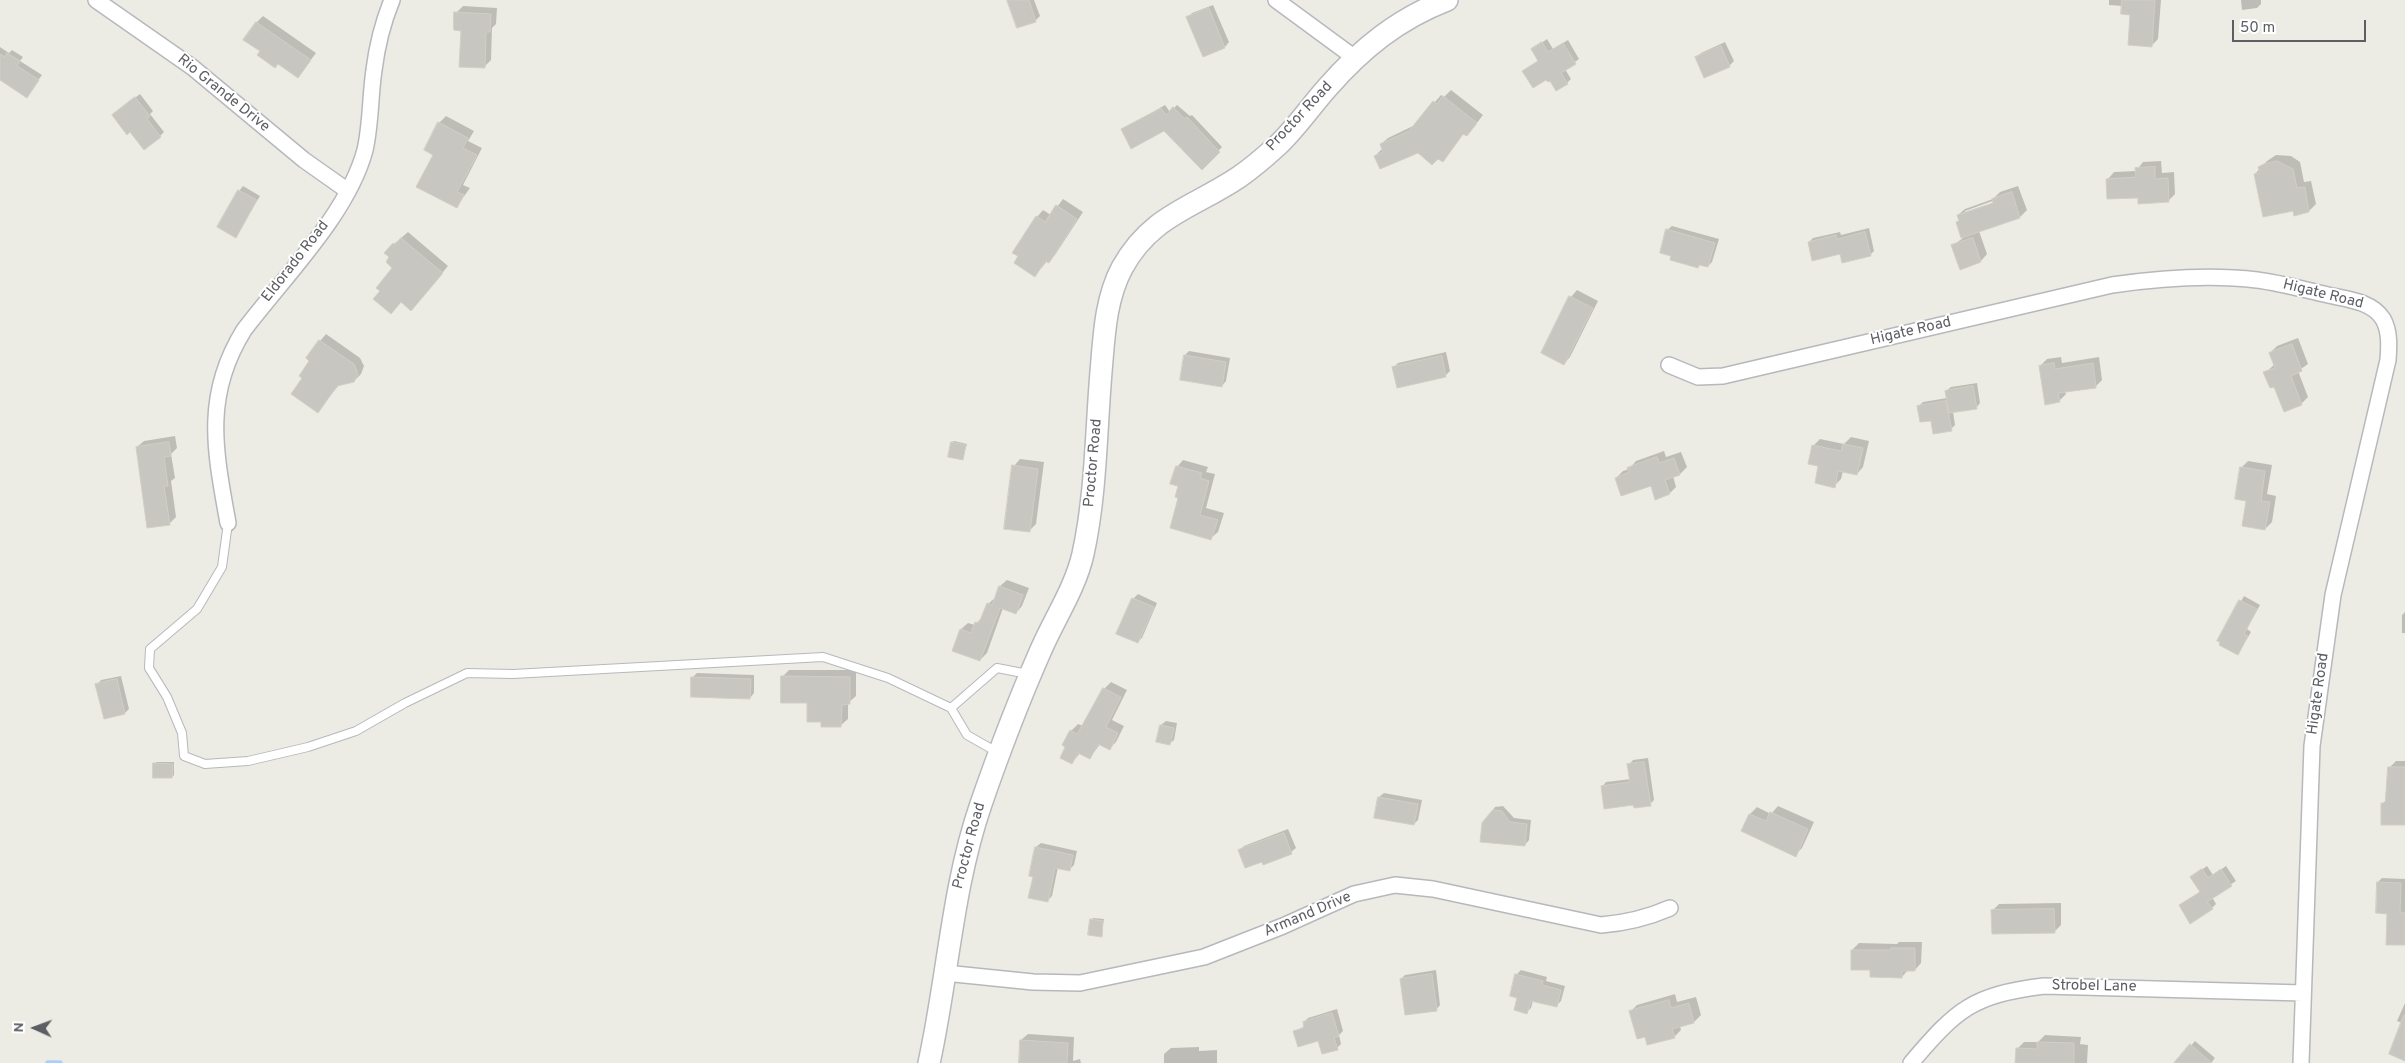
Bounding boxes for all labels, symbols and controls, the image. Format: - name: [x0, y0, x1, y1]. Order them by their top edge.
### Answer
- scale bar: [2235, 10, 2369, 42]
- text: 50 m: [2240, 19, 2275, 38]
- street label: Rio Grande Drive: [173, 51, 273, 137]
- street label: Proctor Road: [1263, 78, 1337, 156]
- street label: Eldorado Road: [259, 218, 333, 306]
- street label: Higate Road: [2281, 276, 2365, 314]
- street label: Higate Road: [1869, 314, 1953, 350]
- street label: Proctor Road: [1081, 418, 1107, 508]
- street label: Higate Road: [2304, 652, 2334, 736]
- street label: Proctor Road: [950, 801, 990, 891]
- street label: Armand Drive: [1262, 889, 1354, 941]
- street label: Strobel Lane: [2051, 977, 2137, 997]
- north arrow: [10, 1003, 60, 1053]
- text: N: [11, 1022, 28, 1033]

